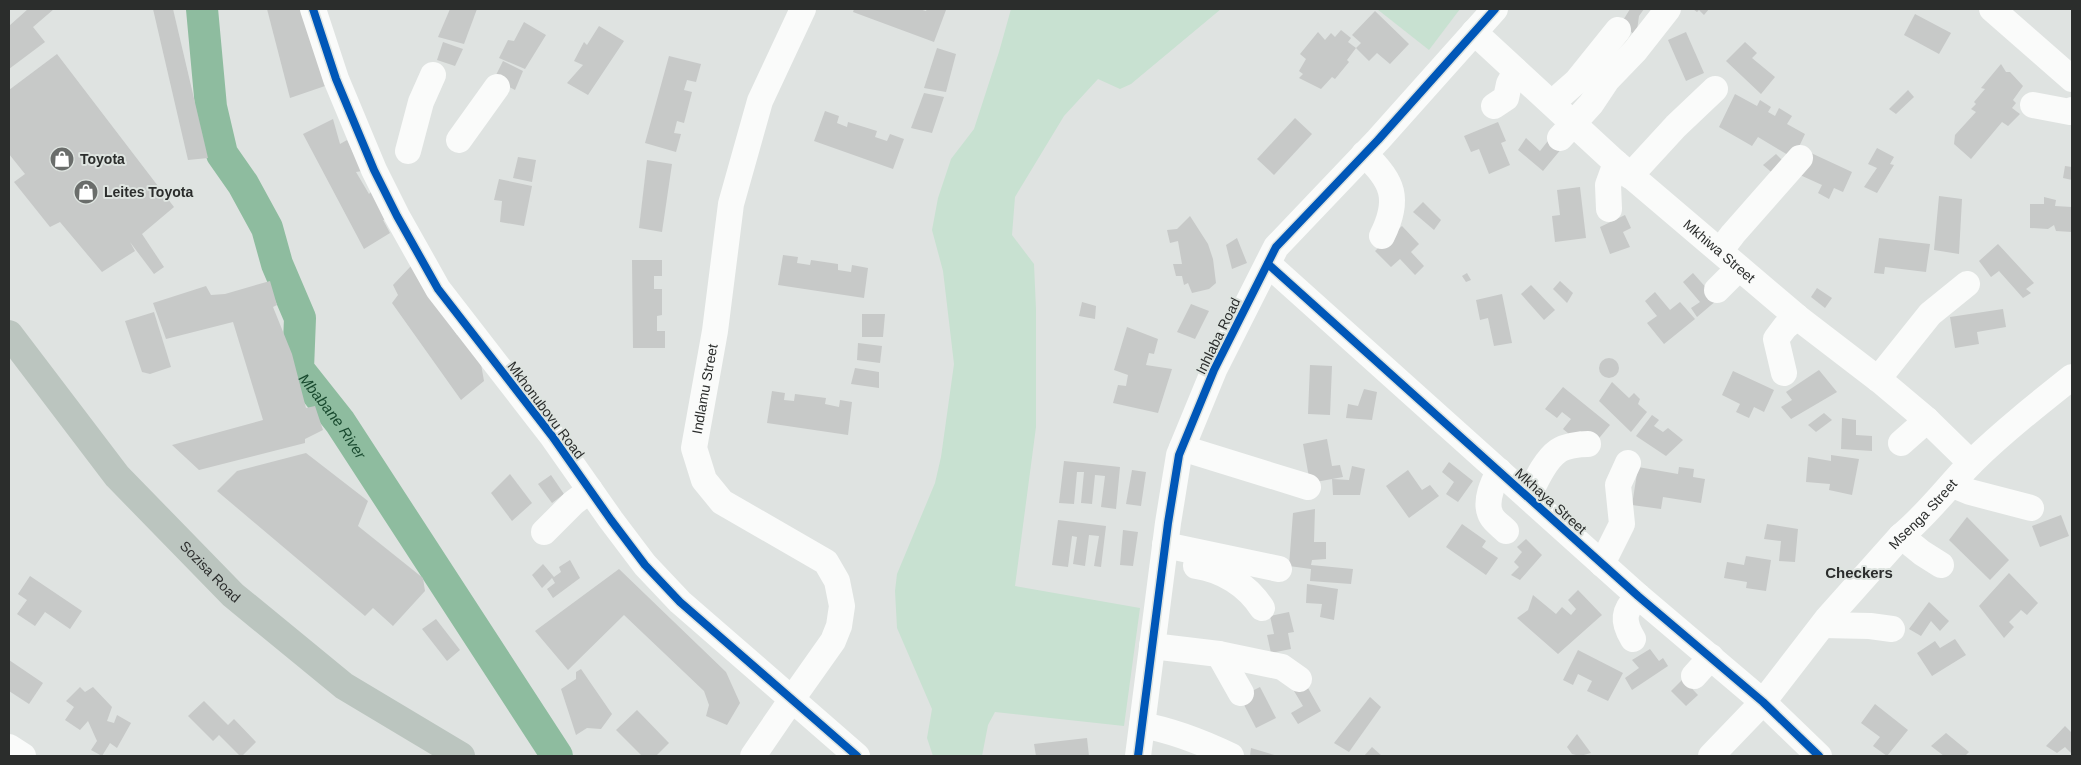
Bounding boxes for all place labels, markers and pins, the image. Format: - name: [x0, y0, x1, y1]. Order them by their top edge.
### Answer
- shop icon: Toyota: [49, 146, 75, 172]
- place label: Toyota: [80, 151, 125, 167]
- shop icon: Leites Toyota: [73, 179, 99, 205]
- place label: Leites Toyota: [104, 184, 193, 200]

